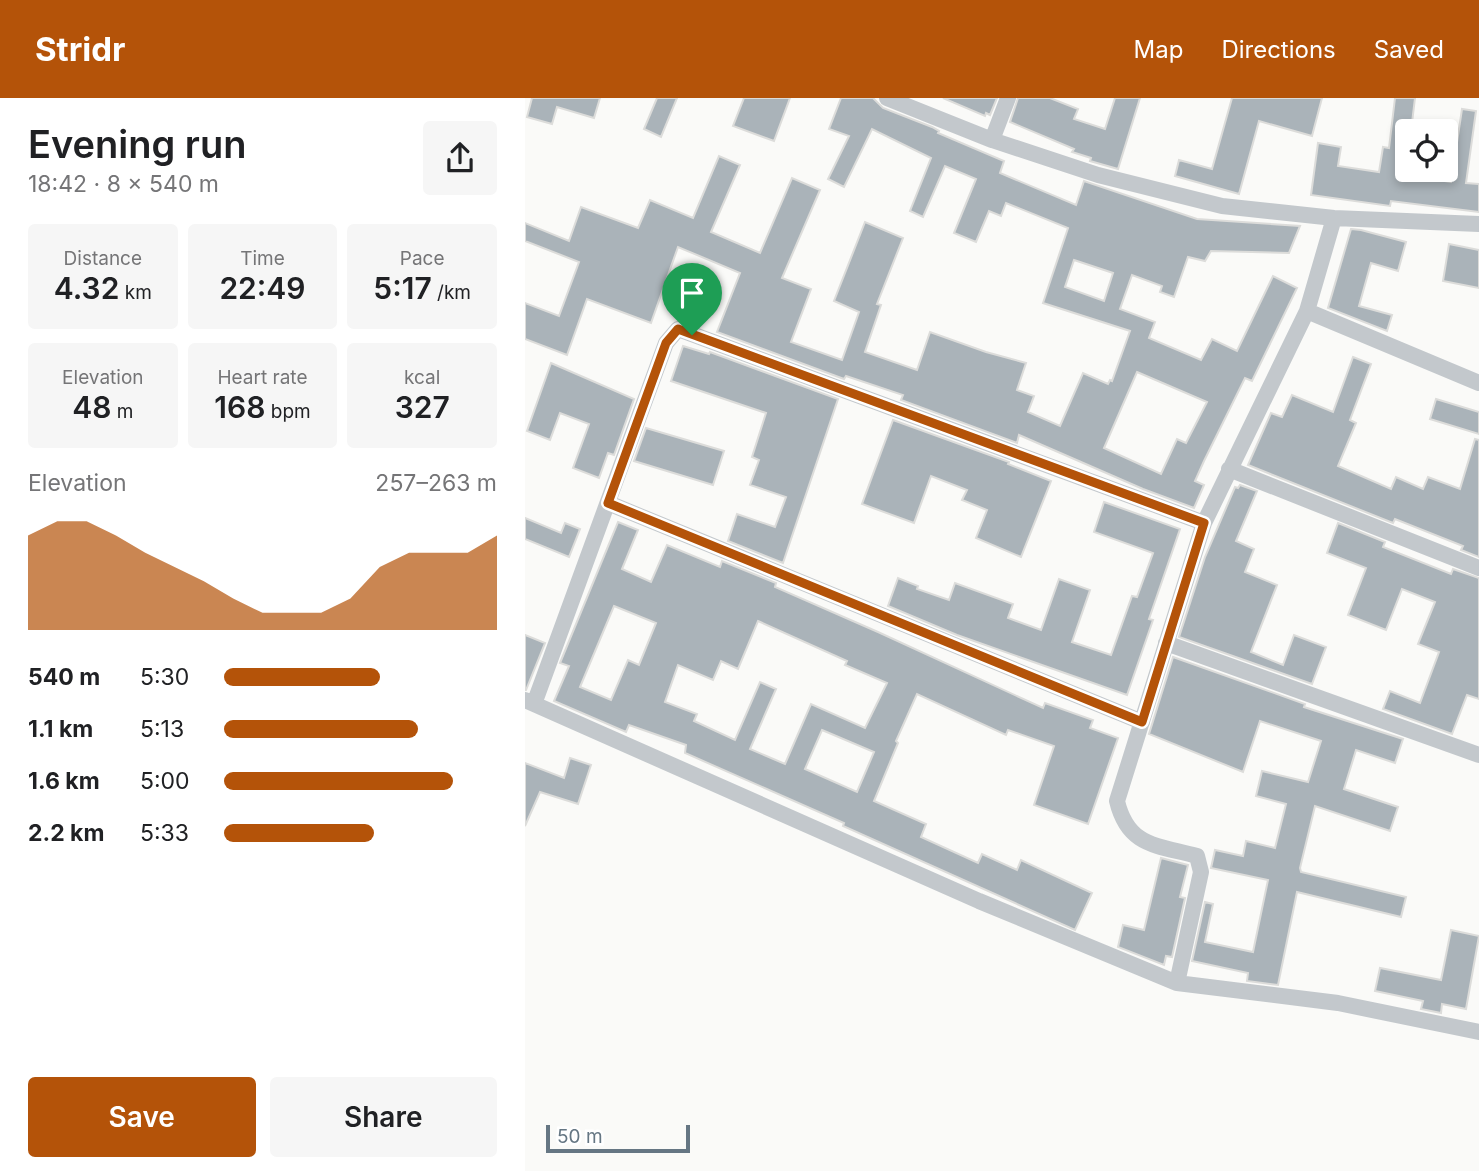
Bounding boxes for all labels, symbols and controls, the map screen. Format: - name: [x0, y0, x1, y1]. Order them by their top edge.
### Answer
- text: Stridr: [35, 29, 126, 69]
- text: Map: [1134, 35, 1183, 64]
- text: Directions: [1221, 35, 1336, 64]
- text: Saved: [1374, 35, 1444, 64]
- map controls: [1395, 119, 1458, 182]
- button: locate: [1395, 119, 1458, 182]
- text: Evening run: [28, 121, 246, 167]
- button: share: [423, 121, 497, 195]
- text: 18:42 · 8 × 540 m: [28, 170, 219, 198]
- text: Distance: [64, 247, 142, 270]
- text: Time: [240, 247, 285, 270]
- text: Pace: [400, 247, 445, 270]
- pin: [662, 263, 722, 335]
- text: 4.32: [54, 270, 119, 306]
- text: 22:49: [219, 270, 306, 306]
- text: 5:17: [373, 270, 432, 306]
- icon: arrive: [673, 274, 711, 312]
- text: km: [119, 281, 152, 304]
- text: /km: [432, 281, 471, 304]
- text: Elevation: [62, 366, 144, 389]
- text: Heart rate: [217, 366, 307, 389]
- text: kcal: [404, 366, 440, 389]
- text: 48: [72, 389, 111, 425]
- text: 168: [214, 389, 265, 425]
- text: 327: [395, 389, 450, 425]
- text: m: [111, 400, 133, 423]
- text: bpm: [265, 400, 311, 423]
- text: Elevation: [28, 469, 127, 497]
- text: 257–263 m: [375, 469, 497, 497]
- text: 540 m: [28, 663, 100, 691]
- text: 5:30: [140, 663, 189, 691]
- text: 1.1 km: [28, 715, 93, 743]
- text: 5:13: [140, 715, 184, 743]
- text: 1.6 km: [28, 767, 100, 795]
- text: 5:00: [140, 767, 190, 795]
- text: 2.2 km: [28, 819, 104, 847]
- text: 5:33: [140, 819, 189, 847]
- button: Save: [28, 1077, 256, 1157]
- button: Share: [270, 1077, 497, 1157]
- scale bar: [546, 1122, 689, 1154]
- text: 50 m: [557, 1125, 603, 1148]

